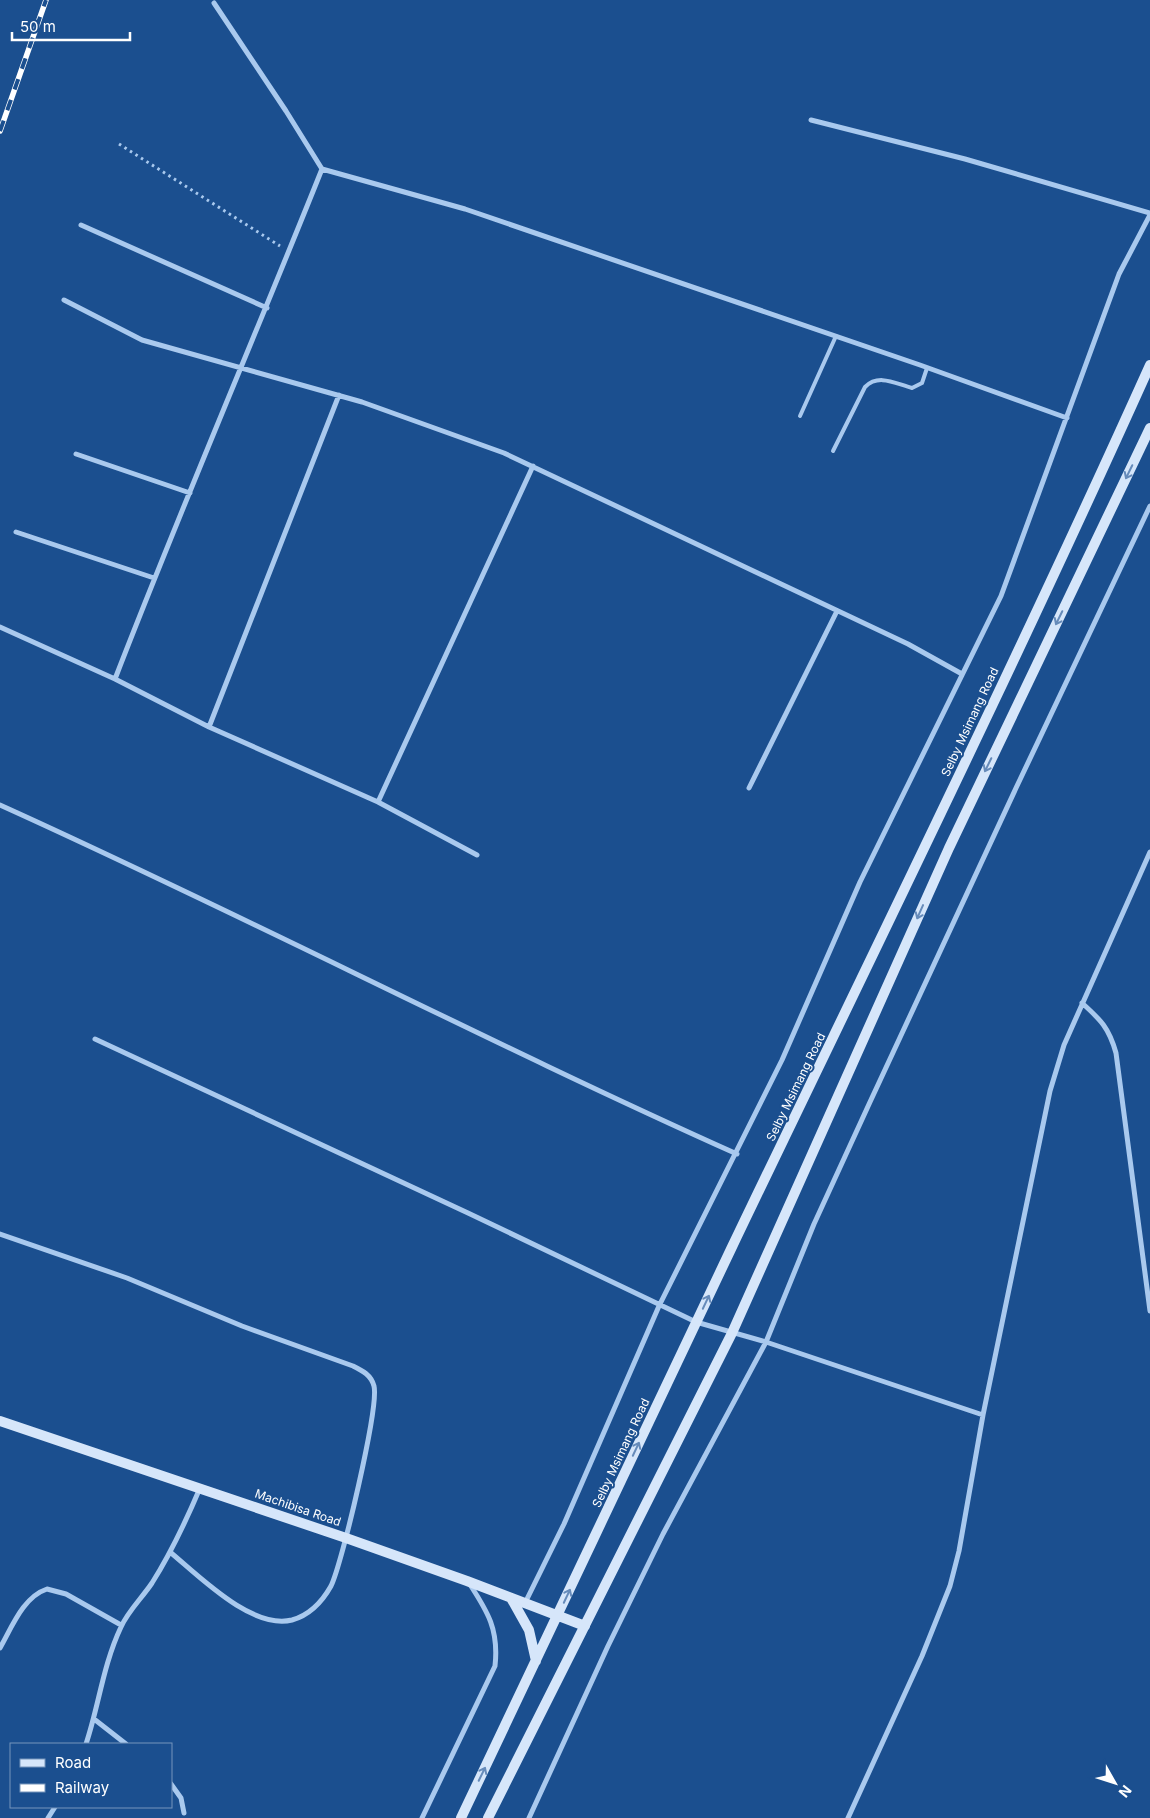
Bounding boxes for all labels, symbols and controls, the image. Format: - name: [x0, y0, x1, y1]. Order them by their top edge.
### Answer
- scale bar: [12, 10, 130, 42]
- text: 50 m: [20, 17, 56, 36]
- one-way arrow: [1124, 464, 1134, 479]
- one-way arrow: [1053, 610, 1063, 625]
- street label: Selby Msimang Road: [938, 665, 1001, 779]
- one-way arrow: [983, 757, 993, 772]
- one-way arrow: [915, 904, 924, 919]
- street label: Selby Msimang Road: [763, 1030, 828, 1144]
- one-way arrow: [701, 1295, 711, 1310]
- street label: Selby Msimang Road: [589, 1396, 652, 1510]
- one-way arrow: [632, 1442, 642, 1457]
- street label: Machibisa Road: [253, 1486, 343, 1529]
- one-way arrow: [563, 1589, 572, 1604]
- legend: [10, 1743, 172, 1808]
- text: Road: [55, 1753, 91, 1772]
- north arrow: [1090, 1758, 1140, 1808]
- one-way arrow: [478, 1767, 487, 1782]
- text: Railway: [55, 1778, 110, 1797]
- text: N: [1116, 1782, 1135, 1801]

